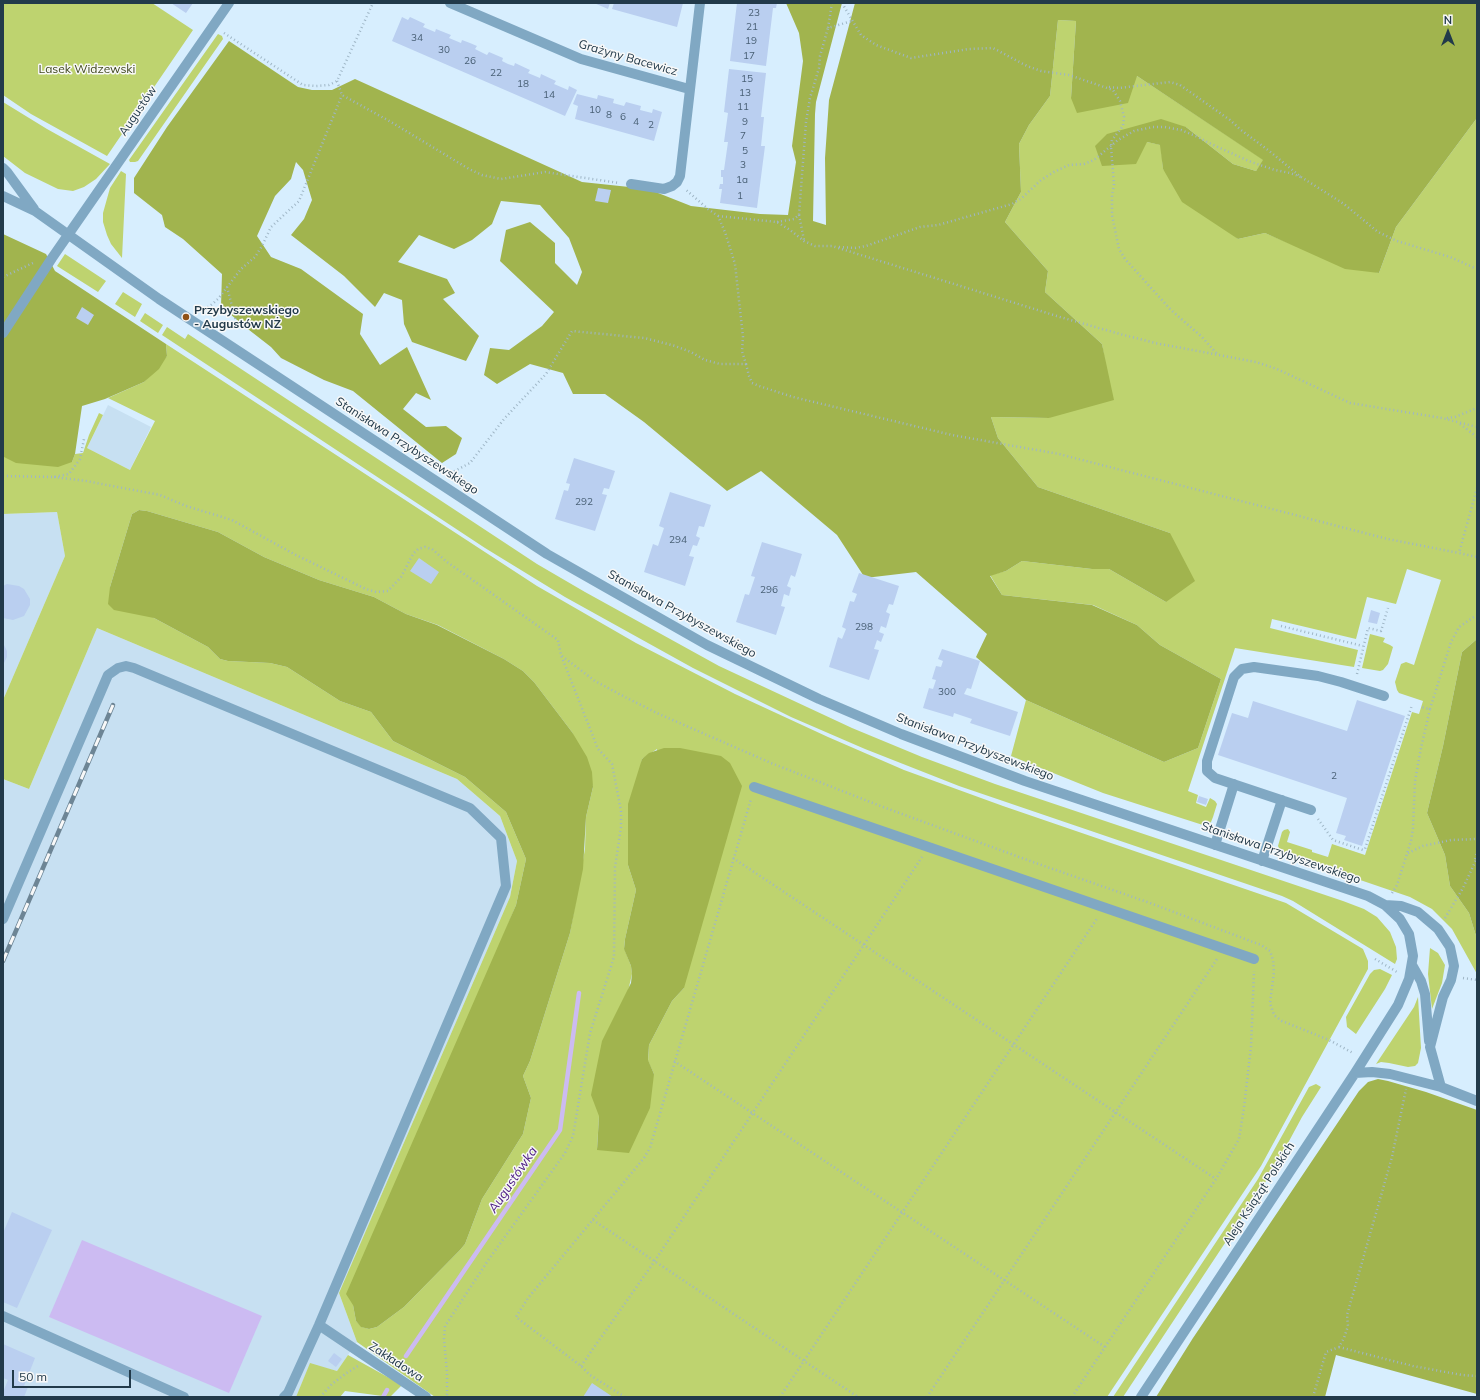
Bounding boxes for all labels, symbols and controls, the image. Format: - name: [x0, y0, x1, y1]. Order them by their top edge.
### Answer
- house number: 23: [748, 7, 760, 19]
- north arrow: [1428, 12, 1468, 52]
- text: N: [1444, 13, 1452, 27]
- house number: 21: [746, 21, 758, 33]
- house number: 34: [411, 32, 423, 44]
- house number: 19: [745, 35, 757, 47]
- street label: Grażyny Bacewicz: [577, 37, 679, 79]
- house number: 30: [438, 44, 450, 56]
- house number: 17: [743, 50, 755, 62]
- house number: 26: [464, 55, 476, 67]
- park label: Lasek Widzewski: [39, 62, 135, 76]
- house number: 22: [490, 67, 502, 79]
- house number: 15: [741, 73, 753, 85]
- house number: 18: [517, 78, 529, 90]
- street label: Augustów: [116, 83, 160, 139]
- house number: 13: [739, 87, 751, 99]
- house number: 14: [543, 89, 555, 101]
- house number: 11: [737, 101, 749, 113]
- house number: 10: [589, 104, 601, 116]
- house number: 8: [606, 109, 612, 121]
- house number: 6: [620, 111, 626, 123]
- house number: 4: [633, 116, 639, 128]
- house number: 9: [742, 116, 748, 128]
- house number: 2: [648, 119, 654, 131]
- house number: 7: [740, 130, 746, 142]
- house number: 5: [742, 145, 748, 157]
- house number: 3: [740, 159, 746, 171]
- house number: 1a: [736, 174, 748, 186]
- house number: 1: [737, 190, 743, 202]
- place label: Przybyszewskiego - Augustów NŻ: [194, 303, 299, 331]
- marker: Przybyszewskiego - Augustów NŻ: [181, 312, 191, 322]
- street label: Stanisława Przybyszewskiego: [333, 394, 481, 498]
- house number: 292: [575, 496, 593, 508]
- house number: 294: [669, 534, 687, 546]
- street label: Stanisława Przybyszewskiego: [605, 567, 759, 661]
- house number: 296: [760, 584, 778, 596]
- house number: 298: [855, 621, 873, 633]
- house number: 300: [938, 686, 956, 698]
- street label: Stanisława Przybyszewskiego: [894, 710, 1056, 784]
- house number: 2: [1331, 770, 1337, 782]
- street label: Stanisława Przybyszewskiego: [1199, 819, 1363, 887]
- street label: Aleja Książąt Polskich: [1220, 1139, 1298, 1249]
- water label: Augustówka: [485, 1144, 541, 1216]
- street label: Zakładowa: [366, 1339, 426, 1385]
- scale bar: [14, 1362, 133, 1388]
- text: 50 m: [19, 1369, 47, 1384]

